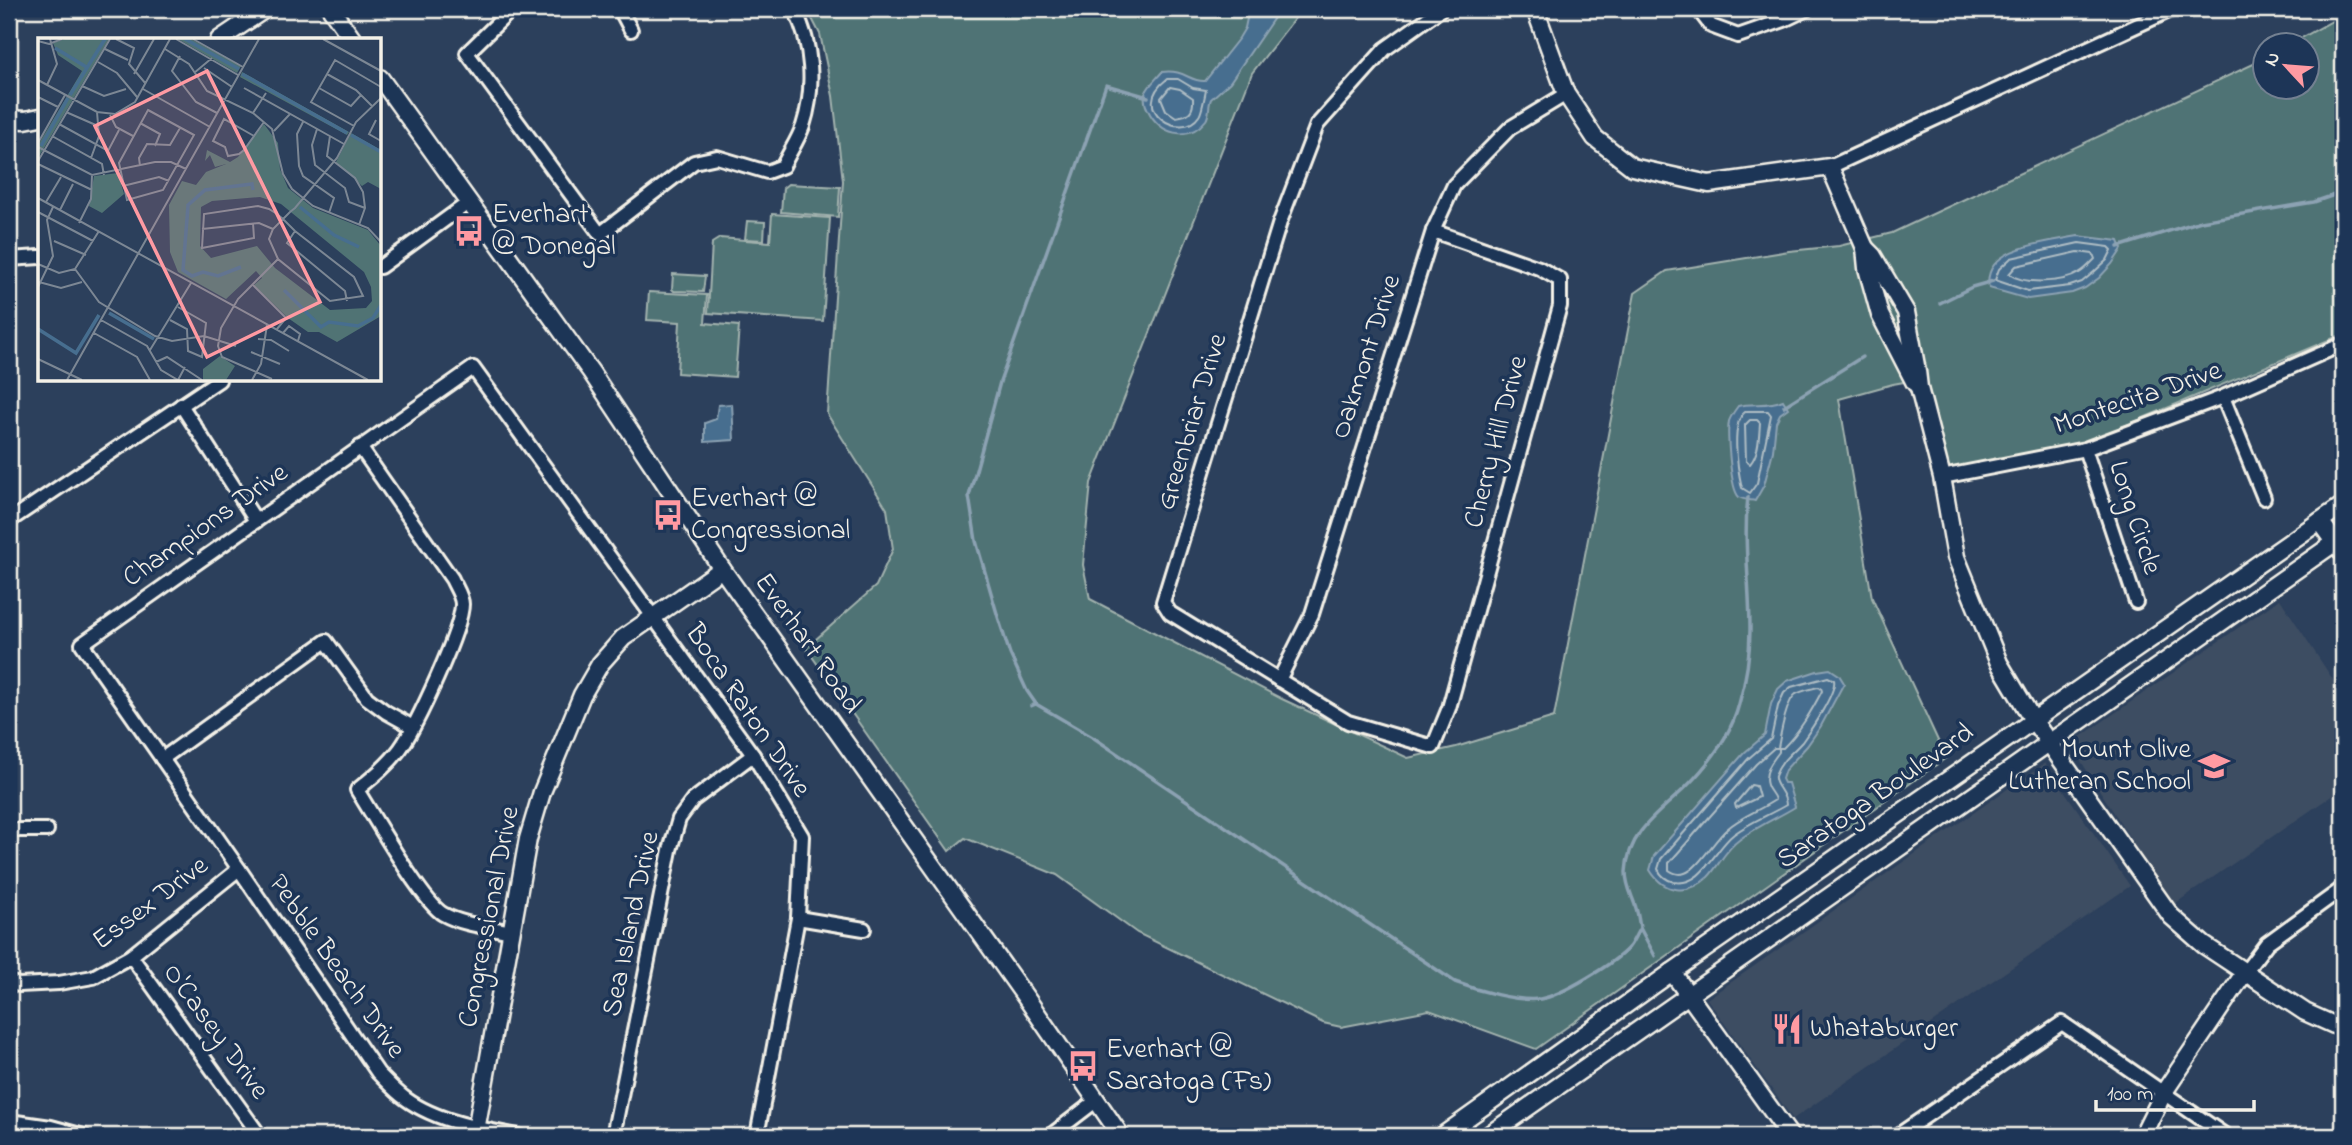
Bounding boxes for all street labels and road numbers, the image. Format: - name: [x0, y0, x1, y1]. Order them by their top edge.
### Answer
- street label: Oakmont Drive: [1321, 269, 1413, 445]
- street label: Greenbriar Drive: [1147, 328, 1239, 515]
- street label: Cherry Hill Drive: [1454, 351, 1540, 533]
- street label: Montecita Drive: [2049, 351, 2228, 447]
- street label: Champions Drive: [115, 453, 298, 598]
- street label: Long Circle: [2096, 456, 2172, 580]
- street label: Everhart Road: [743, 565, 871, 723]
- street label: Boca Raton Drive: [673, 615, 821, 806]
- street label: Saratoga Boulevard: [1769, 713, 1983, 880]
- street label: Congressional Drive: [448, 802, 532, 1031]
- street label: Sea Island Drive: [592, 827, 672, 1020]
- street label: Essex Drive: [84, 846, 218, 961]
- street label: Pebble Beach Drive: [257, 866, 415, 1068]
- street label: O'Casey Drive: [151, 955, 279, 1109]

